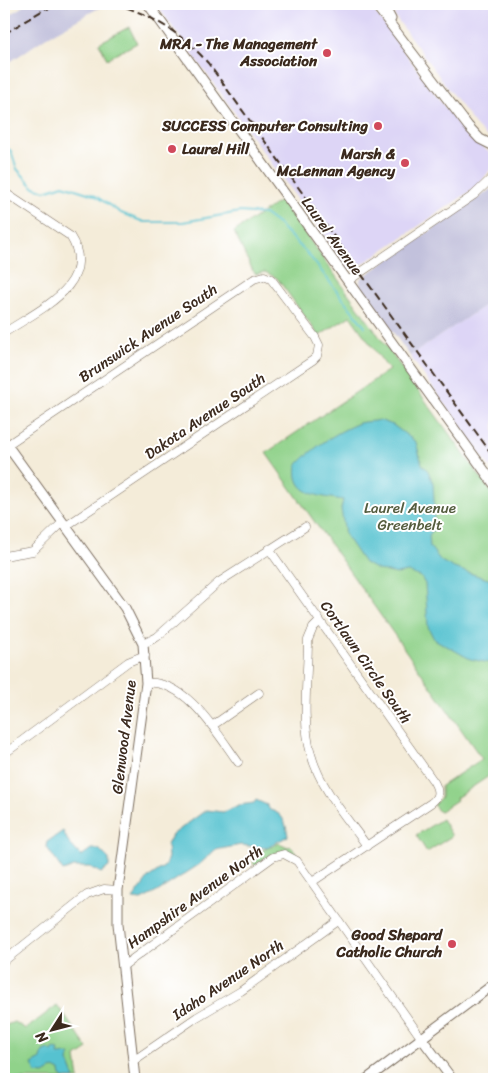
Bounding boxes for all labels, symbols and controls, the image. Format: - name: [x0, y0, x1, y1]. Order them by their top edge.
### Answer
- place label: MRA - The Management Association: [159, 31, 318, 74]
- marker: MRA - The Management Association: [321, 47, 333, 59]
- place label: SUCCESS Computer Consulting: [161, 113, 368, 139]
- marker: SUCCESS Computer Consulting: [372, 120, 384, 132]
- place label: Laurel Hill: [182, 136, 250, 162]
- place label: Marsh & McLennan Agency: [276, 141, 396, 184]
- marker: Laurel Hill: [166, 143, 178, 155]
- marker: Marsh & McLennan Agency: [399, 157, 411, 169]
- street label: Laurel Avenue: [294, 191, 370, 281]
- street label: Brunswick Avenue South: [73, 277, 223, 389]
- street label: Dakota Avenue South: [139, 366, 271, 466]
- park label: Laurel Avenue Greenbelt: [364, 495, 456, 538]
- street label: Cortlawn Circle South: [314, 595, 419, 729]
- street label: Glenwood Avenue: [104, 679, 144, 795]
- street label: Hampshire Avenue North: [121, 839, 269, 955]
- place label: Good Shepard Catholic Church: [336, 922, 443, 965]
- street label: Idaho Avenue North: [166, 933, 289, 1028]
- marker: Good Shepard Catholic Church: [446, 938, 458, 950]
- north arrow: [28, 1006, 78, 1056]
- text: N: [29, 1026, 55, 1049]

